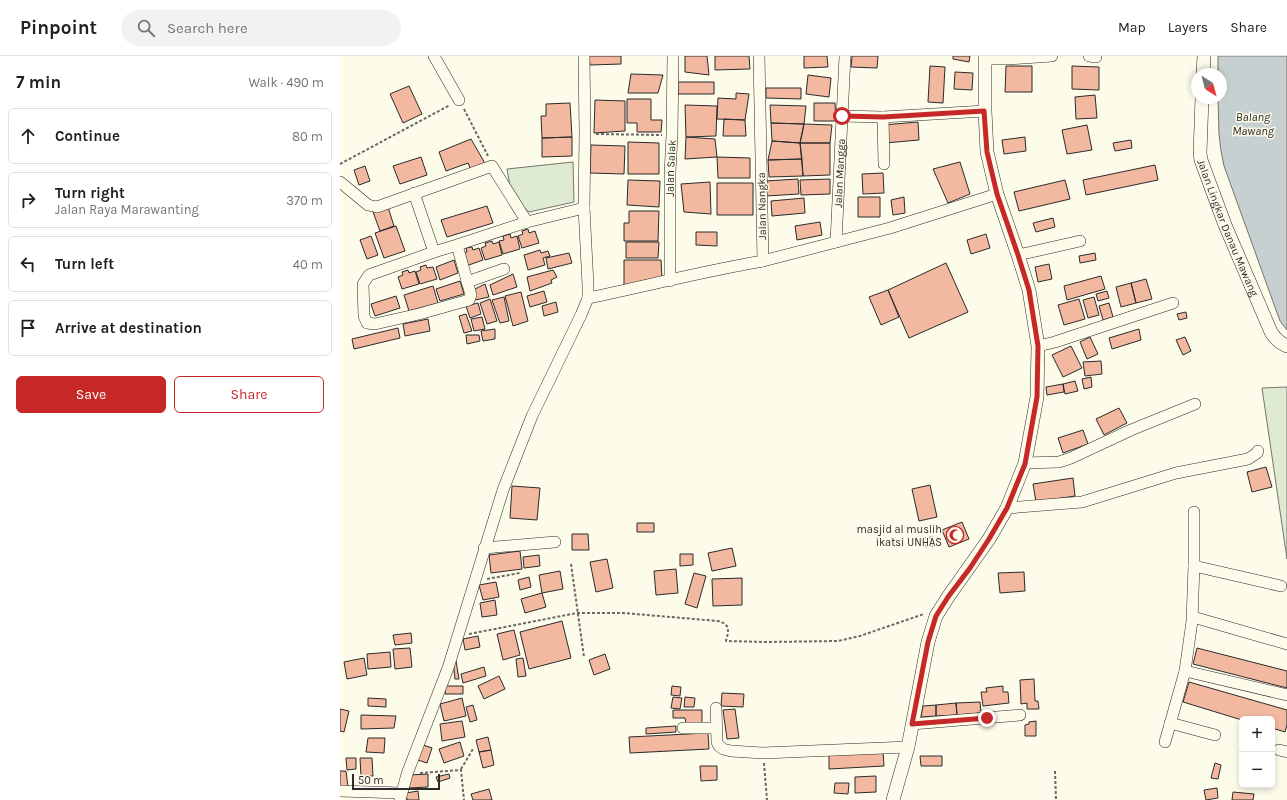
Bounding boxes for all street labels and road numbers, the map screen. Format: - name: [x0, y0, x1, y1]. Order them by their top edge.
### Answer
- street label: Jalan Mangga: [831, 138, 848, 208]
- street label: Jalan Salak: [664, 139, 678, 197]
- street label: Jalan Lingkar Danau Mawang: [1195, 157, 1262, 299]
- street label: Jalan Nangka: [755, 172, 769, 240]

